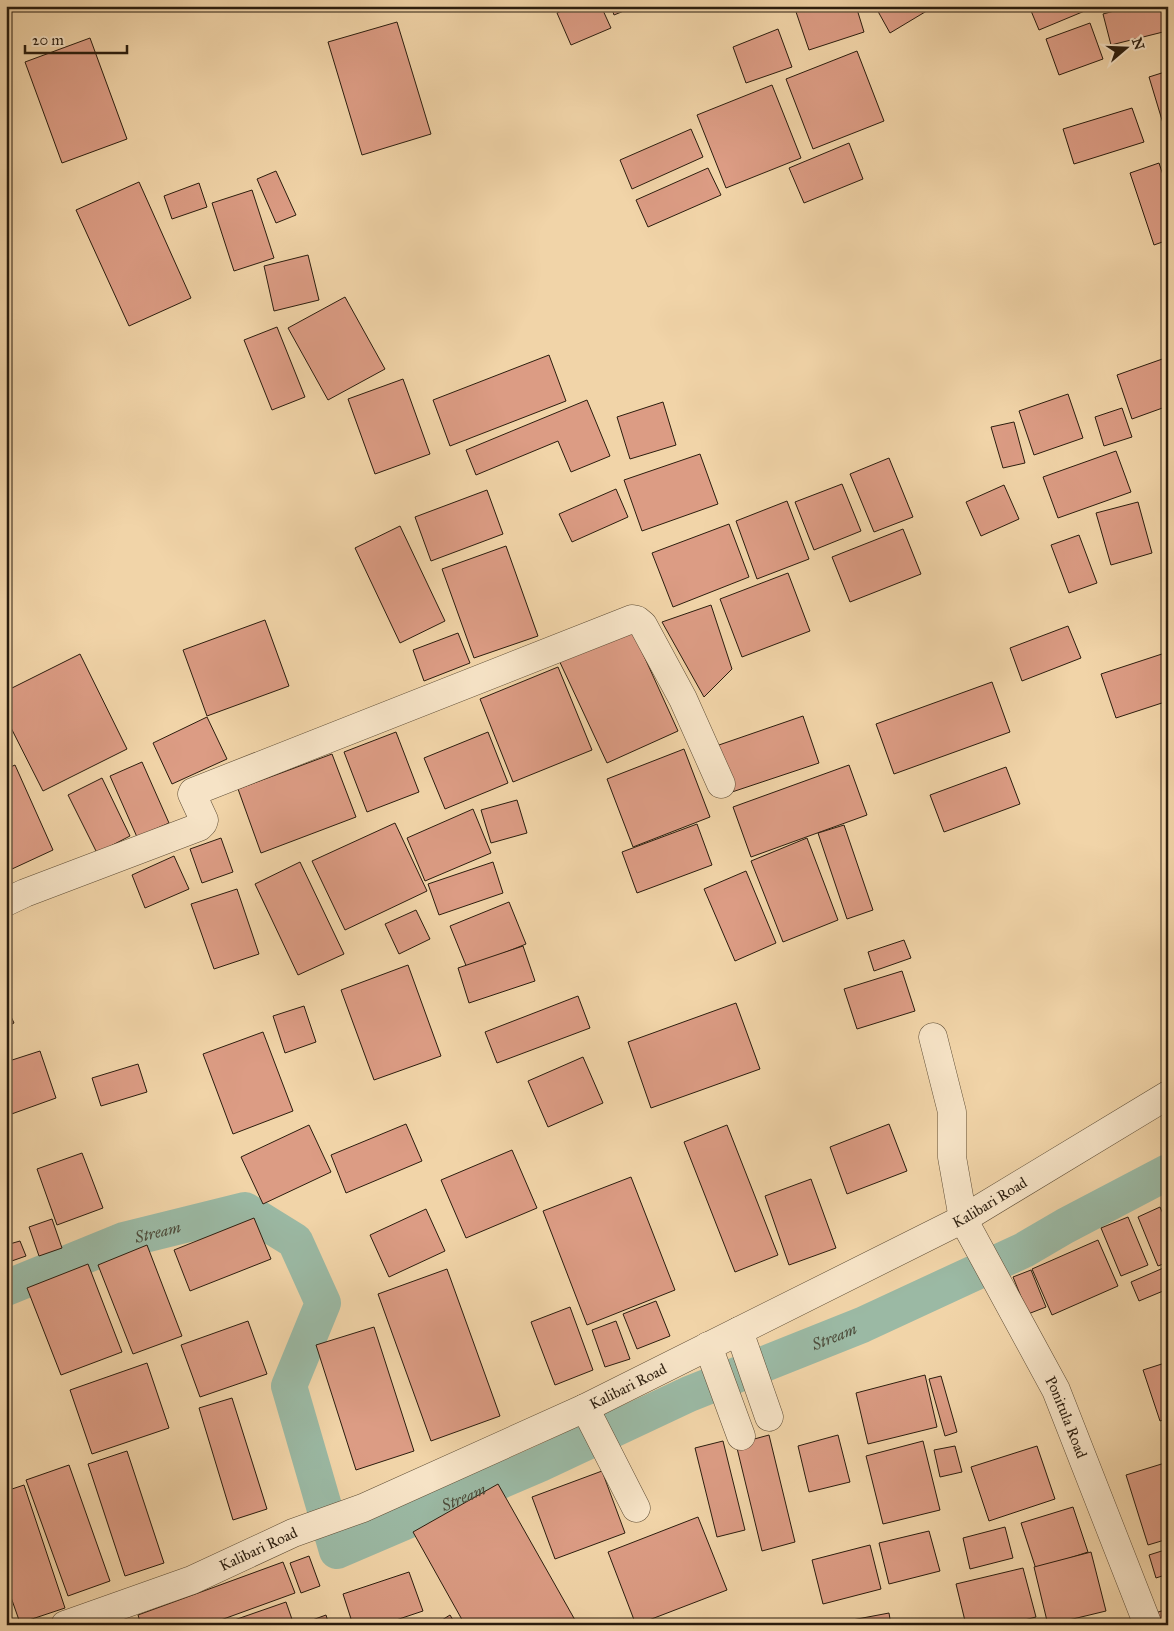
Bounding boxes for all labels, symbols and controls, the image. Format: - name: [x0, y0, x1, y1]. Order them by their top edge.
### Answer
- scale bar: [25, 22, 128, 54]
- north arrow: [1102, 22, 1152, 72]
- text: 20 m: [32, 31, 64, 49]
- text: N: [1128, 36, 1148, 52]
- street label: Kalibari Road: [950, 1173, 1031, 1232]
- water label: Stream: [132, 1217, 183, 1247]
- water label: Stream: [808, 1319, 860, 1354]
- street label: Kalibari Road: [586, 1360, 670, 1413]
- street label: Ponitula Road: [1041, 1373, 1091, 1461]
- water label: Stream: [437, 1479, 489, 1516]
- street label: Kalibari Road: [217, 1523, 301, 1575]

